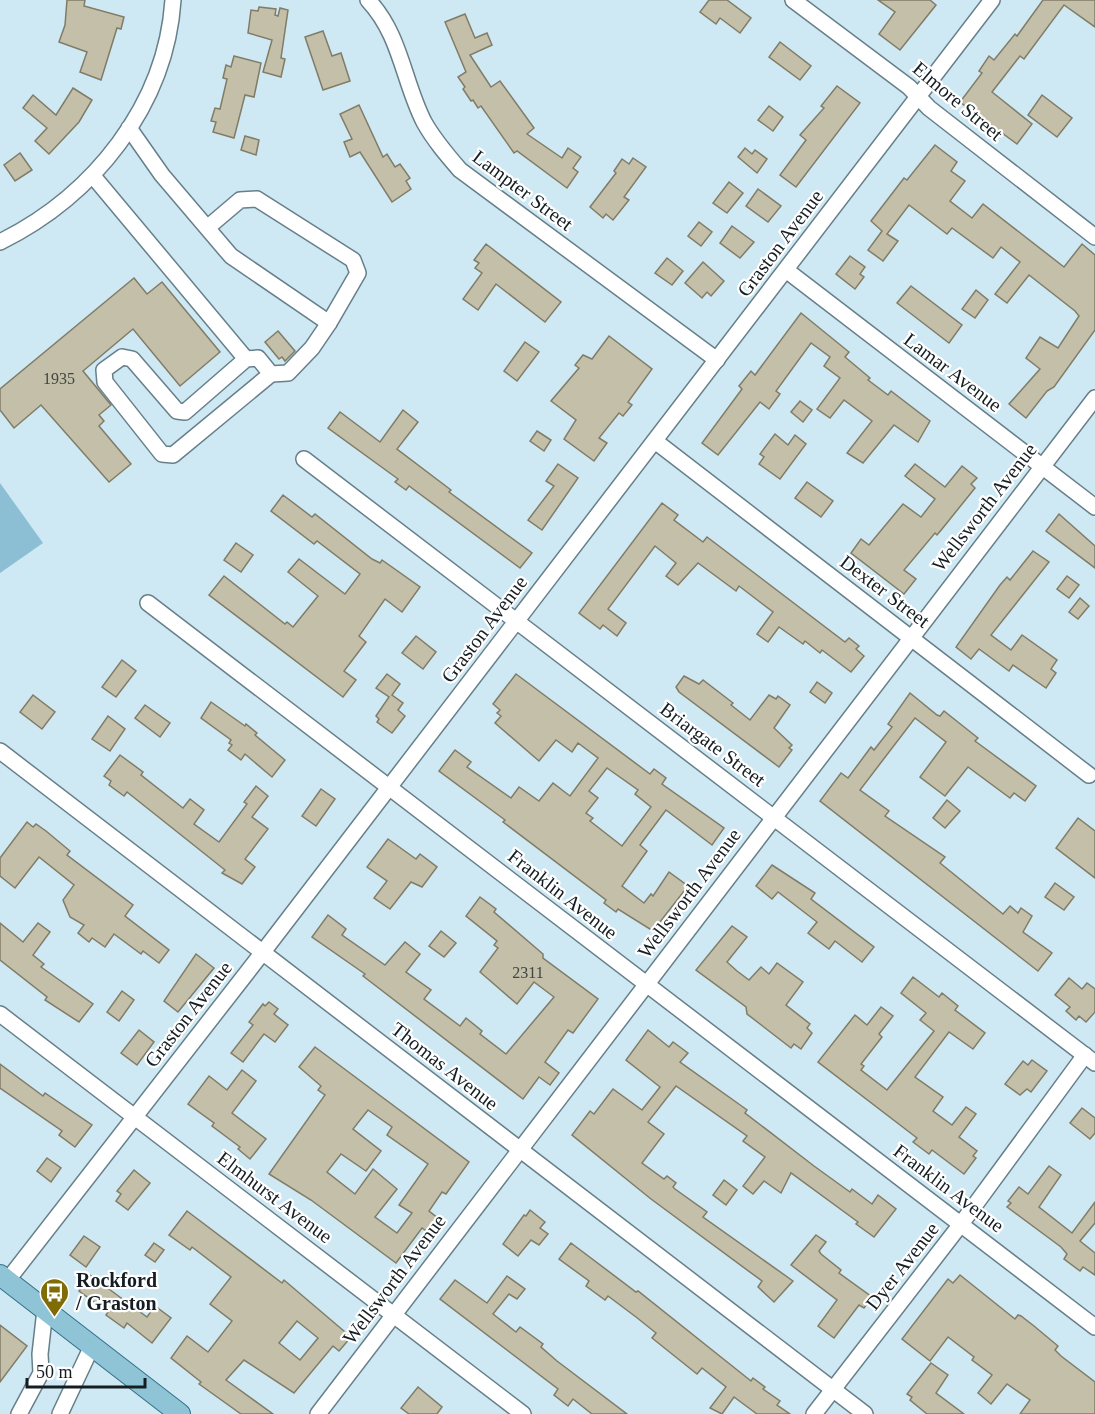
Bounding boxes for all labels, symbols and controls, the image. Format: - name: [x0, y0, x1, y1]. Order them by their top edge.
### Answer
- street label: Elmore Street: [909, 57, 1008, 145]
- street label: Lampter Street: [468, 145, 578, 236]
- street label: Graston Avenue: [733, 185, 827, 301]
- street label: Lamar Avenue: [900, 328, 1006, 416]
- house number: 1935: [43, 370, 75, 387]
- street label: Wellsworth Avenue: [927, 439, 1041, 575]
- street label: Dexter Street: [836, 550, 934, 632]
- street label: Graston Avenue: [437, 571, 531, 687]
- street label: Briargate Street: [656, 697, 770, 792]
- street label: Wellsworth Avenue: [633, 824, 745, 962]
- street label: Franklin Avenue: [504, 845, 622, 943]
- street label: Graston Avenue: [140, 957, 236, 1071]
- house number: 2311: [512, 964, 544, 981]
- street label: Thomas Avenue: [387, 1018, 503, 1114]
- street label: Franklin Avenue: [890, 1139, 1009, 1237]
- street label: Elmhurst Avenue: [213, 1147, 337, 1247]
- street label: Wellsworth Avenue: [338, 1210, 450, 1348]
- street label: Dyer Avenue: [861, 1218, 944, 1315]
- place label: Rockford / Graston: [75, 1269, 157, 1314]
- bus stop icon: Rockford / Graston: [39, 1276, 71, 1318]
- scale bar: [27, 1351, 146, 1389]
- text: 50 m: [36, 1362, 73, 1382]

